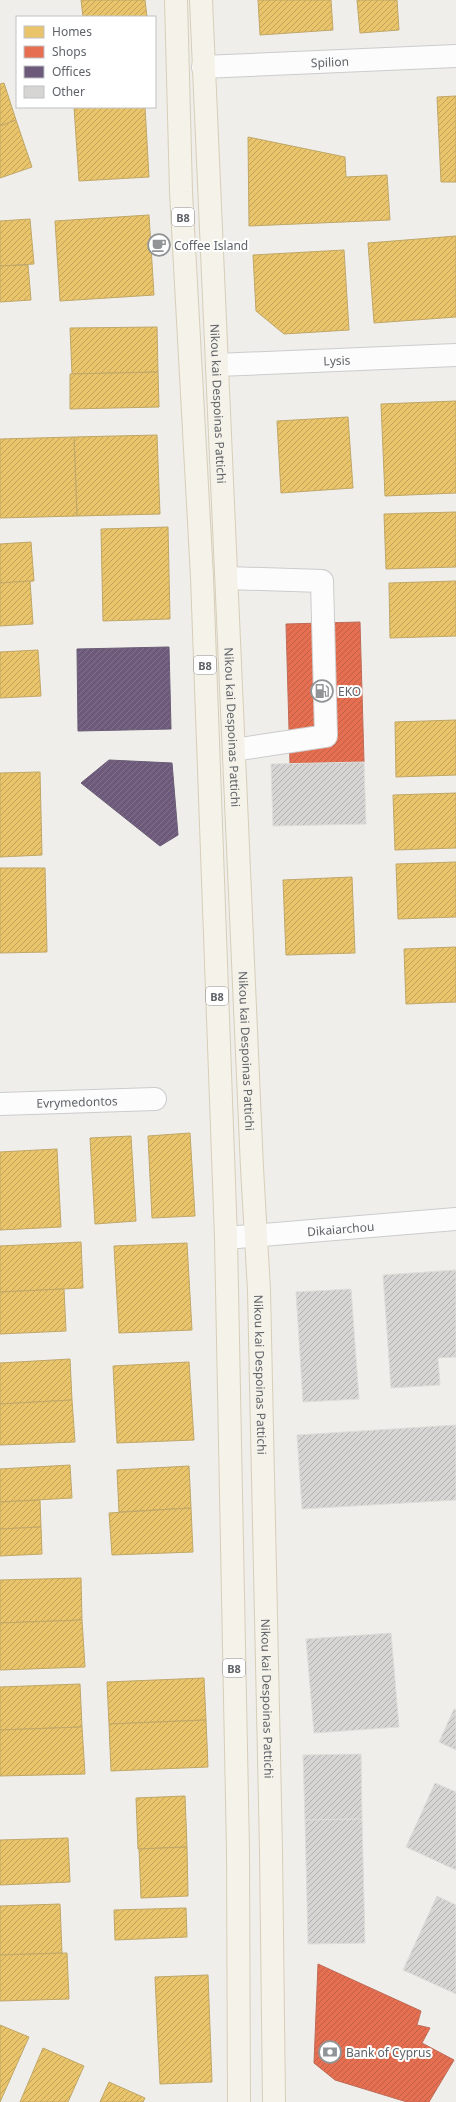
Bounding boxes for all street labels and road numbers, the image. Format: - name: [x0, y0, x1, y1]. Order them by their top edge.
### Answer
- street label: Spilion: [311, 52, 349, 71]
- road number: B8: [172, 208, 194, 226]
- street label: Nikou kai Despoinas Pattichi: [207, 323, 231, 484]
- street label: Lysis: [323, 351, 351, 369]
- street label: Nikou kai Despoinas Pattichi: [221, 647, 245, 808]
- road number: B8: [194, 656, 216, 674]
- street label: Nikou kai Despoinas Pattichi: [235, 971, 259, 1131]
- road number: B8: [206, 987, 228, 1005]
- street label: Evrymedontos: [36, 1092, 118, 1111]
- street label: Dikaiarchou: [306, 1217, 375, 1240]
- street label: Nikou kai Despoinas Pattichi: [251, 1294, 271, 1455]
- street label: Nikou kai Despoinas Pattichi: [258, 1618, 278, 1779]
- road number: B8: [223, 1659, 245, 1677]

